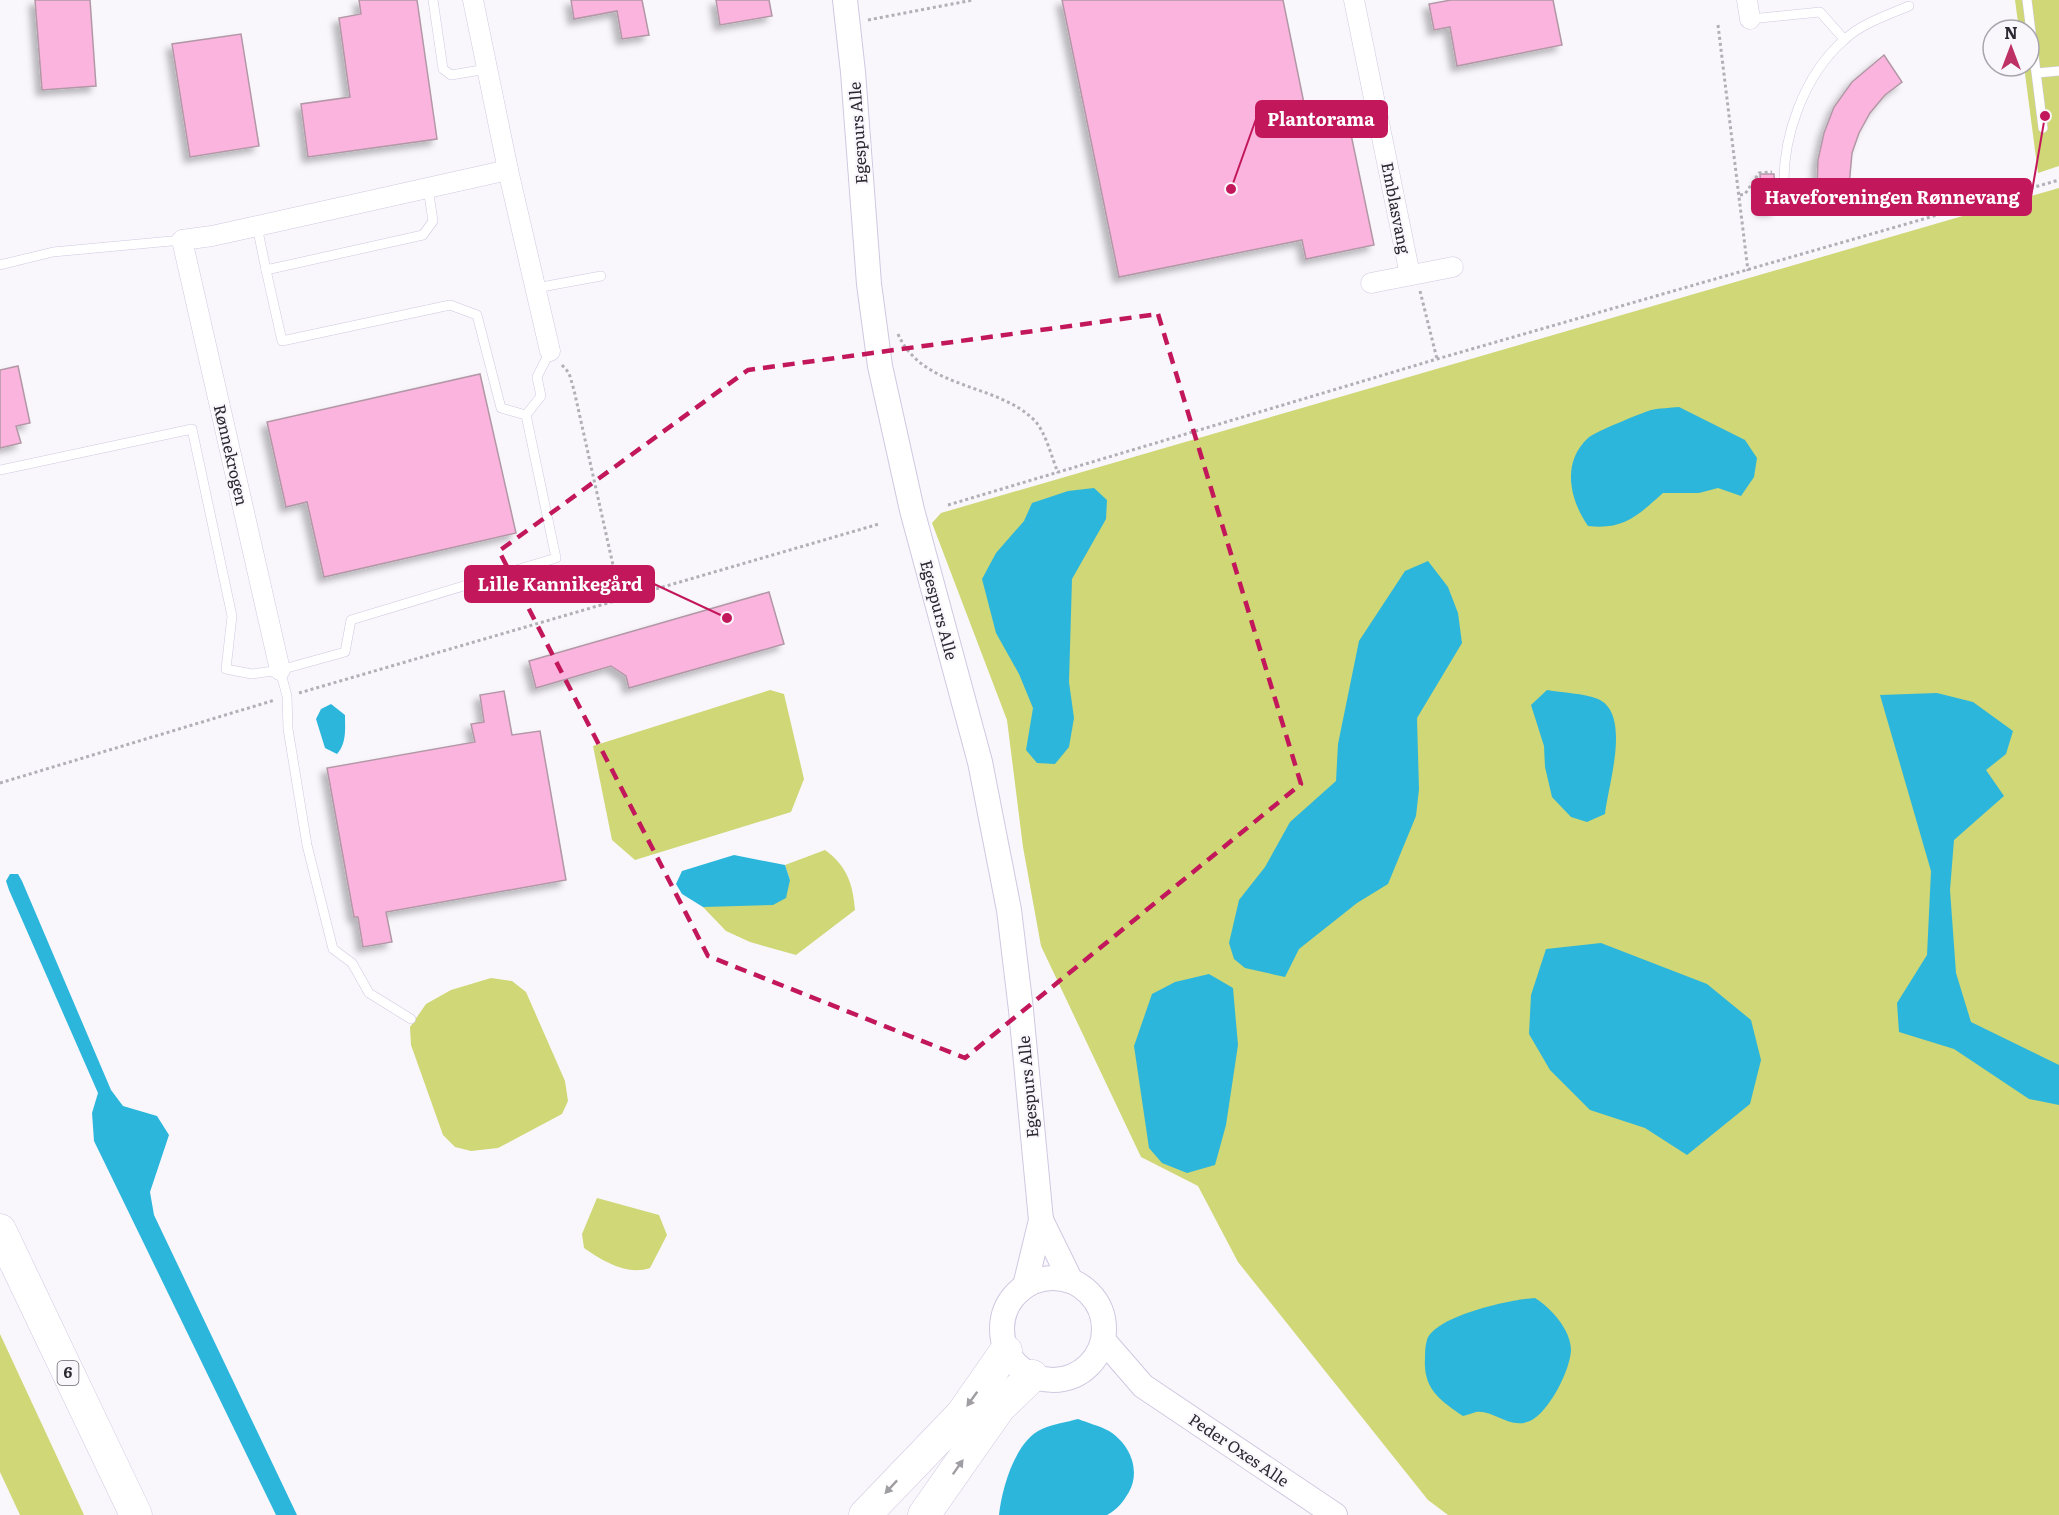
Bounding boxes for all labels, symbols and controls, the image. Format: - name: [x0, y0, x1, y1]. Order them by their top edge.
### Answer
- north arrow: [1981, 18, 2041, 78]
- text: N: [2004, 20, 2018, 44]
- street label: Egespurs Alle: [841, 81, 873, 185]
- callout: Plantorama: [1256, 101, 1387, 137]
- text: Plantorama: [1267, 105, 1375, 132]
- street label: Emblasvang: [1376, 160, 1418, 256]
- callout: Haveforeningen Rønnevang: [1752, 179, 2031, 215]
- text: Haveforeningen Rønnevang: [1764, 183, 2021, 210]
- street label: Rønnekrogen: [209, 402, 255, 508]
- street label: Egespurs Alle: [915, 557, 965, 662]
- callout: Lille Kannikegård: [465, 566, 654, 602]
- text: Lille Kannikegård: [477, 570, 643, 597]
- street label: Egespurs Alle: [1011, 1035, 1043, 1139]
- road number: 6: [58, 1361, 78, 1385]
- one-way arrow: [966, 1390, 978, 1406]
- street label: Peder Oxes Alle: [1185, 1407, 1295, 1492]
- one-way arrow: [952, 1460, 964, 1476]
- one-way arrow: [885, 1480, 899, 1494]

